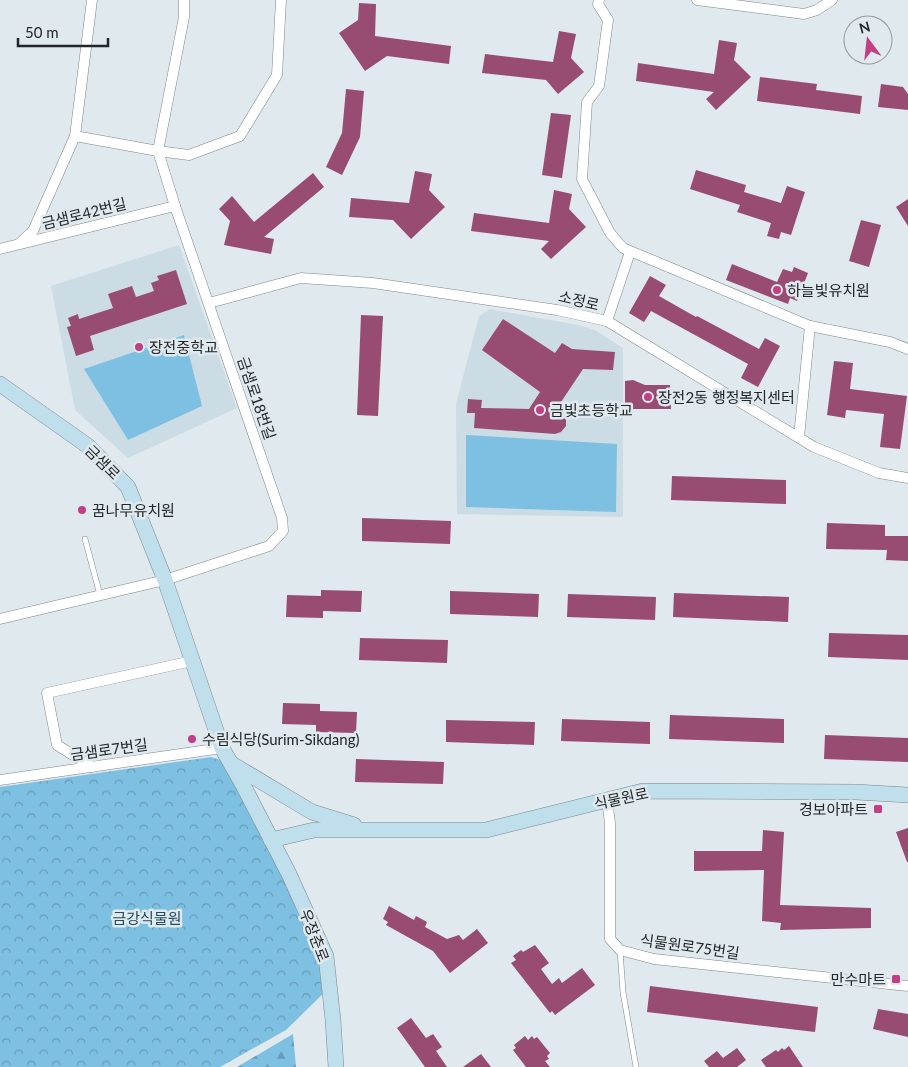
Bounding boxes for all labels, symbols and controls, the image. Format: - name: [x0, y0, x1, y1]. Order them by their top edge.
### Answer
- scale bar: [18, 15, 108, 47]
- north arrow: [843, 15, 893, 65]
- text: N: [857, 17, 872, 37]
- text: 50 m: [25, 23, 59, 41]
- street label: 금샘로42번길: [40, 194, 128, 232]
- place label: 하늘빛유치원: [787, 281, 870, 299]
- marker: 하늘빛유치원: [771, 284, 783, 296]
- street label: 소정로: [557, 287, 601, 313]
- place label: 장전중학교: [149, 338, 218, 356]
- marker: 장전중학교: [133, 341, 145, 353]
- street label: 금샘로18번길: [234, 354, 280, 442]
- place label: 장전2동 행정복지센터: [658, 388, 795, 406]
- marker: 장전2동 행정복지센터: [642, 391, 654, 403]
- place label: 금빛초등학교: [550, 401, 633, 419]
- marker: 금빛초등학교: [534, 404, 546, 416]
- street label: 금샘로: [82, 441, 124, 483]
- place label: 꿈나무유치원: [92, 501, 175, 519]
- marker: 꿈나무유치원: [76, 504, 88, 516]
- place label: 수림식당(Surim-Sikdang): [202, 730, 359, 748]
- marker: 수림식당(Surim-Sikdang): [186, 733, 198, 745]
- street label: 금샘로7번길: [69, 735, 149, 763]
- street label: 식물원로: [592, 783, 650, 813]
- place label: 경보아파트: [799, 800, 868, 818]
- marker: 경보아파트: [872, 803, 884, 815]
- street label: 우장춘로: [297, 906, 333, 964]
- park label: 금강식물원: [112, 909, 182, 927]
- street label: 식물원로75번길: [639, 930, 741, 962]
- place label: 만수마트: [831, 970, 886, 988]
- marker: 만수마트: [890, 973, 902, 985]

